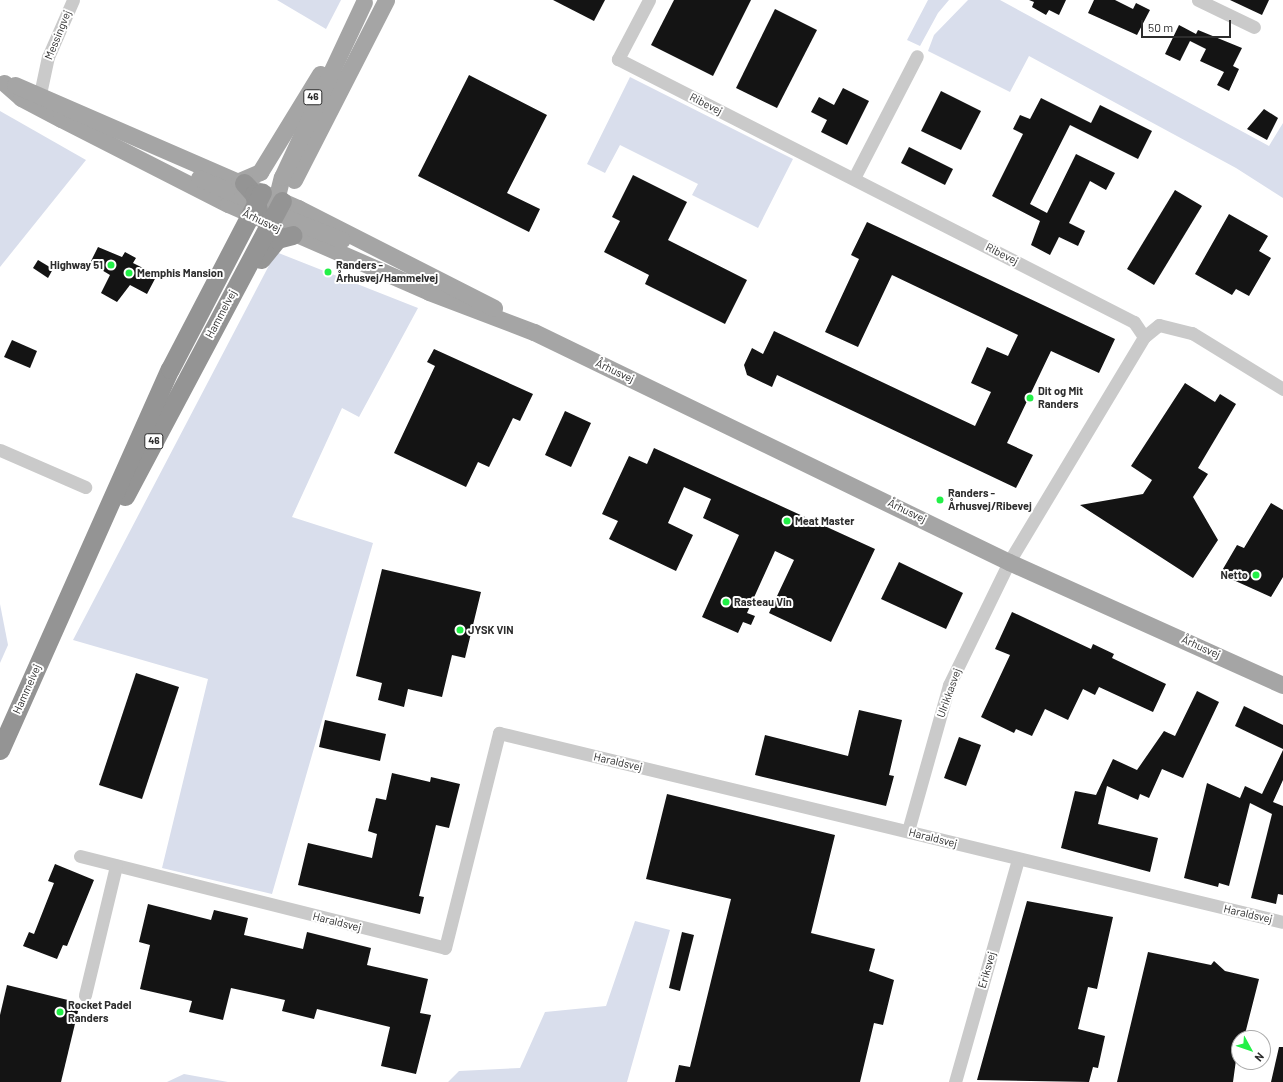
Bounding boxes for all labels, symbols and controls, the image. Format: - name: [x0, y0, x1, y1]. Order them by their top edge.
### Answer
- street label: Messingvej: [42, 8, 74, 62]
- scale bar: [1143, 12, 1233, 38]
- text: 50 m: [1148, 20, 1173, 34]
- road number: 46: [303, 89, 323, 105]
- street label: Ribevej: [688, 90, 724, 118]
- street label: Århusvej: [241, 206, 283, 236]
- street label: Ribevej: [984, 240, 1020, 268]
- place label: Highway 51: [50, 258, 103, 272]
- place label: Randers - Århusvej/Hammelvej: [336, 259, 438, 285]
- marker: Highway 51: [106, 260, 116, 270]
- place label: Memphis Mansion: [137, 266, 223, 280]
- marker: Randers - Århusvej/Hammelvej: [323, 267, 333, 277]
- marker: Memphis Mansion: [124, 268, 134, 278]
- street label: Hammelvej: [203, 288, 239, 340]
- street label: Århusvej: [594, 356, 636, 386]
- place label: Dit og Mit Randers: [1038, 385, 1083, 411]
- marker: Dit og Mit Randers: [1025, 393, 1035, 403]
- road number: 46: [144, 433, 164, 449]
- place label: Randers - Århusvej/Ribevej: [948, 487, 1032, 513]
- marker: Randers - Århusvej/Ribevej: [935, 495, 945, 505]
- street label: Århusvej: [886, 496, 928, 526]
- place label: Meat Master: [795, 514, 854, 528]
- marker: Meat Master: [782, 516, 792, 526]
- place label: Netto: [1220, 568, 1248, 582]
- marker: Netto: [1251, 570, 1261, 580]
- place label: Rasteau Vin: [734, 595, 792, 609]
- marker: Rasteau Vin: [721, 597, 731, 607]
- place label: JYSK VIN: [468, 623, 514, 637]
- marker: JYSK VIN: [455, 625, 465, 635]
- street label: Århusvej: [1180, 633, 1222, 661]
- street label: Hammelvej: [10, 662, 44, 716]
- street label: Ulrikkasvej: [934, 667, 964, 719]
- street label: Haraldsvej: [592, 750, 644, 774]
- street label: Haraldsvej: [907, 826, 959, 850]
- street label: Haraldsvej: [1222, 902, 1274, 926]
- street label: Haraldsvej: [311, 910, 363, 934]
- street label: Eriksvej: [975, 950, 999, 990]
- place label: Rocket Padel Randers: [68, 999, 132, 1025]
- marker: Rocket Padel Randers: [55, 1007, 65, 1017]
- north arrow: [1231, 1030, 1271, 1070]
- text: N: [1252, 1050, 1267, 1064]

